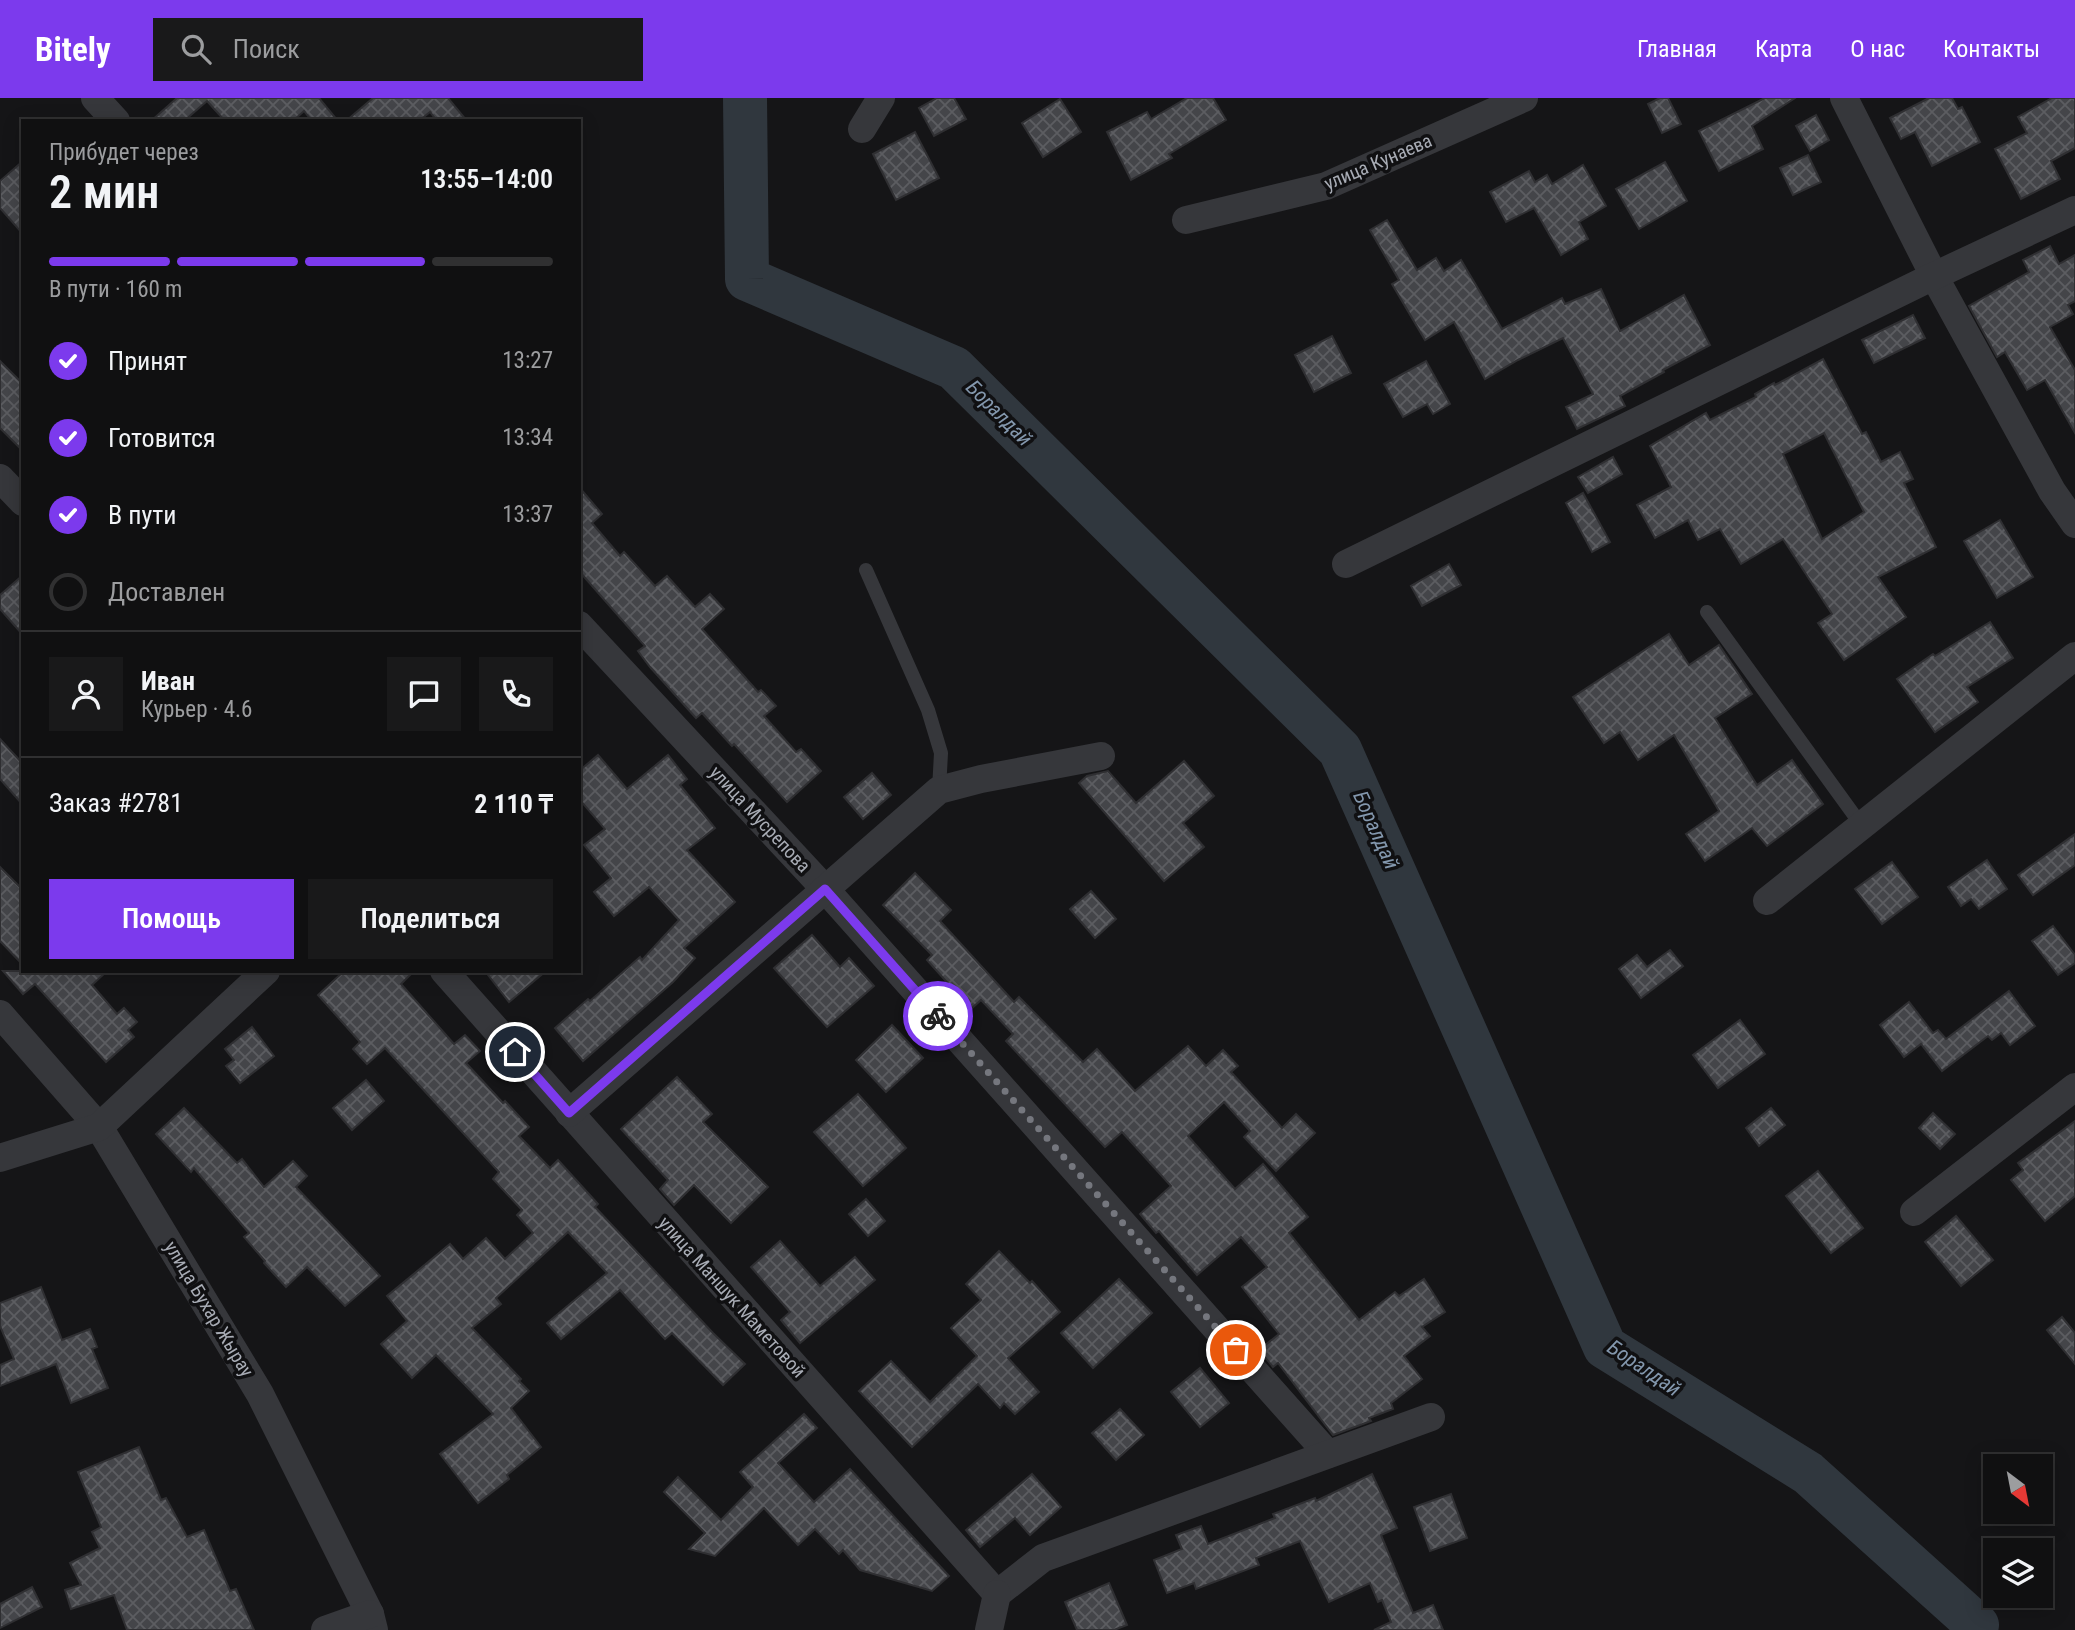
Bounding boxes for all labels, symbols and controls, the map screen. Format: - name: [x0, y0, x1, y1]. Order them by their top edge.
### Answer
- search box: [153, 18, 643, 81]
- text: Bitely: [35, 30, 111, 69]
- icon: search: [177, 30, 215, 68]
- text: Поиск: [233, 34, 300, 64]
- text: Главная: [1637, 35, 1717, 63]
- text: Карта: [1755, 35, 1812, 63]
- text: О нас: [1850, 35, 1905, 63]
- text: Контакты: [1943, 35, 2040, 63]
- street label: улица Кунаева: [1321, 129, 1435, 195]
- text: Прибудет через: [49, 139, 199, 166]
- text: 13:55–14:00: [420, 164, 553, 194]
- text: 2 мин: [49, 165, 159, 219]
- text: В пути · 160 m: [49, 276, 182, 303]
- icon: check: [49, 342, 87, 380]
- text: Принят: [108, 346, 187, 376]
- text: 13:27: [502, 347, 553, 374]
- water label: Боралдай: [961, 375, 1037, 451]
- icon: check: [49, 419, 87, 457]
- text: Готовится: [108, 423, 216, 453]
- text: 13:34: [502, 424, 553, 451]
- icon: check: [49, 496, 87, 534]
- text: В пути: [108, 500, 177, 530]
- text: 13:37: [502, 501, 553, 528]
- text: Доставлен: [108, 577, 225, 607]
- button: person: [49, 657, 123, 731]
- button: chat: [387, 657, 461, 731]
- button: phone: [479, 657, 553, 731]
- text: Иван: [141, 666, 195, 696]
- text: Курьер · 4.6: [141, 696, 252, 723]
- street label: улица Мусрепова: [705, 761, 815, 877]
- water label: Боралдай: [1348, 787, 1404, 873]
- text: Заказ #2781: [49, 788, 183, 818]
- text: 2 110 ₸: [474, 789, 553, 819]
- button: Помощь: [49, 879, 294, 959]
- button: Поделиться: [308, 879, 553, 959]
- courier: [903, 981, 973, 1051]
- icon: bike: [919, 997, 957, 1035]
- pin: [485, 1022, 545, 1082]
- icon: home: [496, 1033, 534, 1071]
- street label: улица Маншук Маметовой: [654, 1212, 810, 1382]
- street label: улица Бухар Жырау: [159, 1237, 259, 1381]
- pin: [1206, 1320, 1266, 1380]
- icon: bag: [1217, 1331, 1255, 1369]
- water label: Боралдай: [1603, 1335, 1685, 1401]
- north arrow: [1983, 1454, 2053, 1524]
- map controls: [1983, 1454, 2053, 1608]
- button: layers: [1983, 1538, 2053, 1608]

